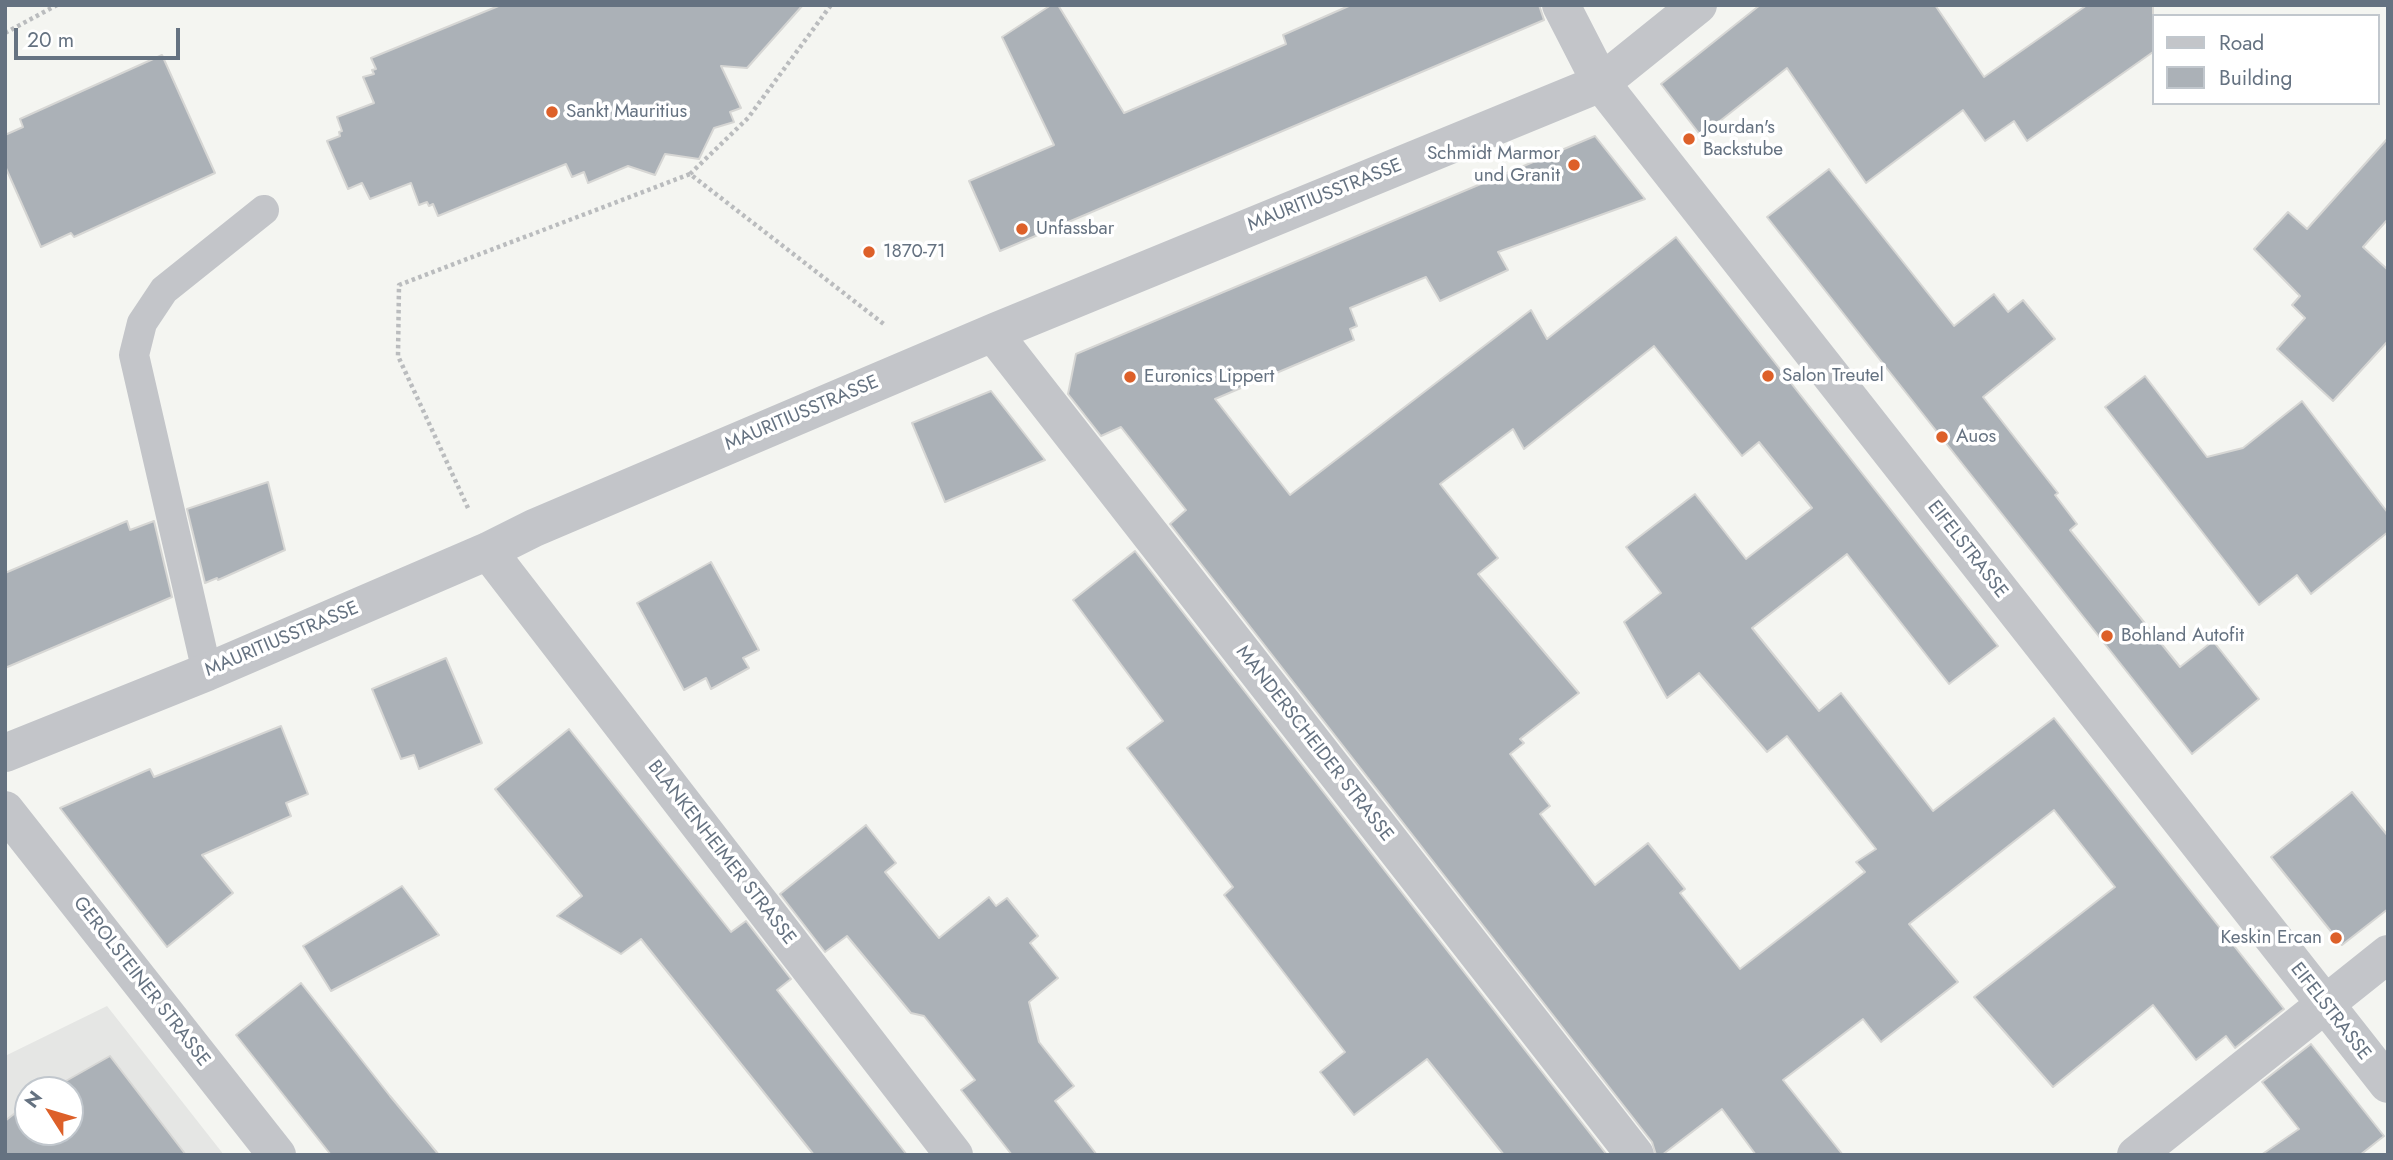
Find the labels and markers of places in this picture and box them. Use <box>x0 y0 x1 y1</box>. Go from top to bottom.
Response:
place label: Sankt Mauritius <box>566 101 687 123</box>
marker: Sankt Mauritius <box>544 104 560 120</box>
place label: Jourdan's Backstube <box>1703 117 1783 161</box>
marker: Jourdan's Backstube <box>1681 131 1697 147</box>
place label: Schmidt Marmor und Granit <box>1427 143 1560 187</box>
marker: Schmidt Marmor und Granit <box>1566 157 1582 173</box>
place label: Unfassbar <box>1036 218 1114 240</box>
marker: Unfassbar <box>1014 221 1030 237</box>
place label: 1870-71 <box>883 241 946 263</box>
marker: 1870-71 <box>861 244 877 260</box>
place label: Salon Treutel <box>1782 365 1884 387</box>
place label: Euronics Lippert <box>1144 366 1274 388</box>
marker: Salon Treutel <box>1760 368 1776 384</box>
marker: Euronics Lippert <box>1122 369 1138 385</box>
place label: Auos <box>1956 426 1996 448</box>
marker: Auos <box>1934 429 1950 445</box>
place label: Bohland Autofit <box>2121 625 2244 647</box>
marker: Bohland Autofit <box>2099 628 2115 644</box>
place label: Keskin Ercan <box>2221 927 2322 949</box>
marker: Keskin Ercan <box>2328 930 2344 946</box>

